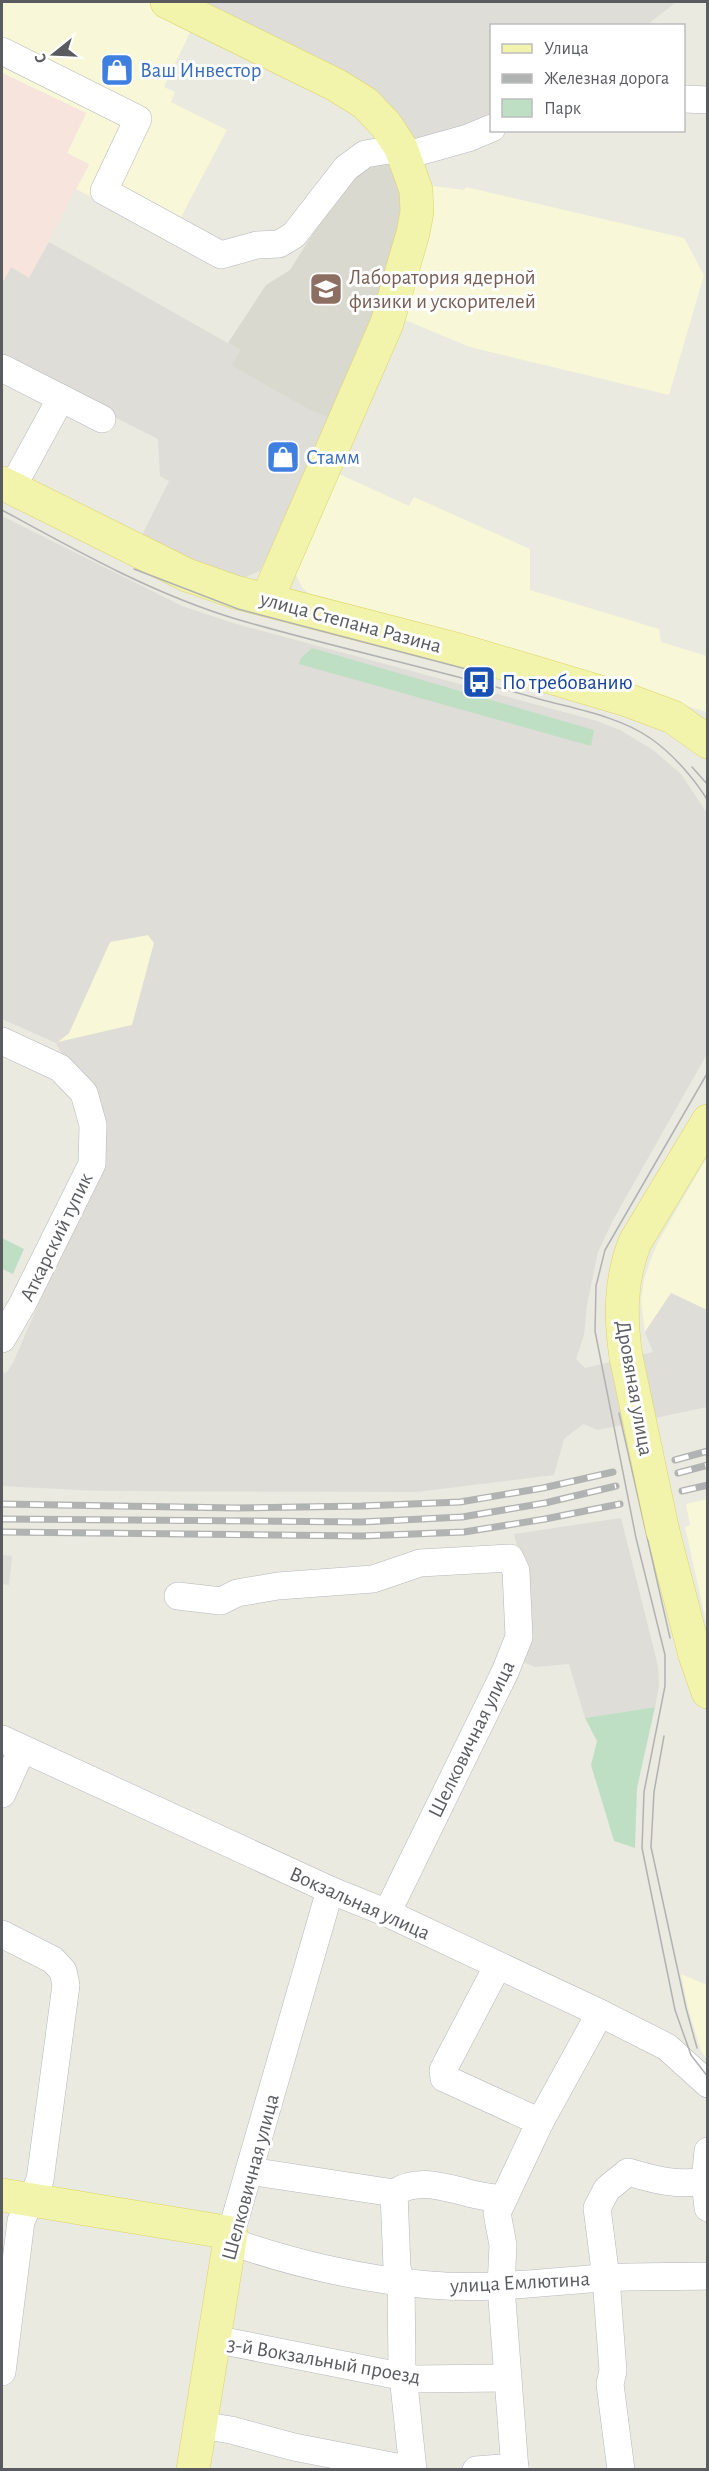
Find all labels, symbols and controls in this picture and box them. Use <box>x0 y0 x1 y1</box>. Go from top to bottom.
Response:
north arrow <box>24 24 84 84</box>
legend <box>490 24 685 132</box>
text: Улица <box>544 40 589 58</box>
text: С <box>32 52 50 65</box>
shop icon: Ваш Инвестор <box>99 52 135 88</box>
place label: Ваш Инвестор <box>140 60 261 81</box>
text: Железная дорога <box>544 70 669 88</box>
text: Парк <box>544 100 582 118</box>
place label: Лаборатория ядерной физики и ускорителей <box>349 267 536 312</box>
school or university icon: Лаборатория ядерной физики и ускорителей <box>308 271 344 307</box>
shop icon: Стамм <box>265 439 301 475</box>
place label: Стамм <box>306 447 360 468</box>
street label: улица Степана Разина <box>257 588 444 657</box>
bus stop icon: По требованию <box>461 664 497 700</box>
place label: По требованию <box>502 672 633 693</box>
street label: Аткарский тупик <box>16 1169 97 1305</box>
street label: Дровяная улица <box>612 1319 657 1458</box>
street label: Шелковичная улица <box>424 1657 519 1821</box>
street label: Вокзальная улица <box>286 1863 434 1944</box>
street label: Шелковичная улица <box>218 2091 283 2263</box>
street label: улица Емлютина <box>449 2268 591 2297</box>
street label: 3-й Вокзальный проезд <box>226 2333 422 2388</box>

